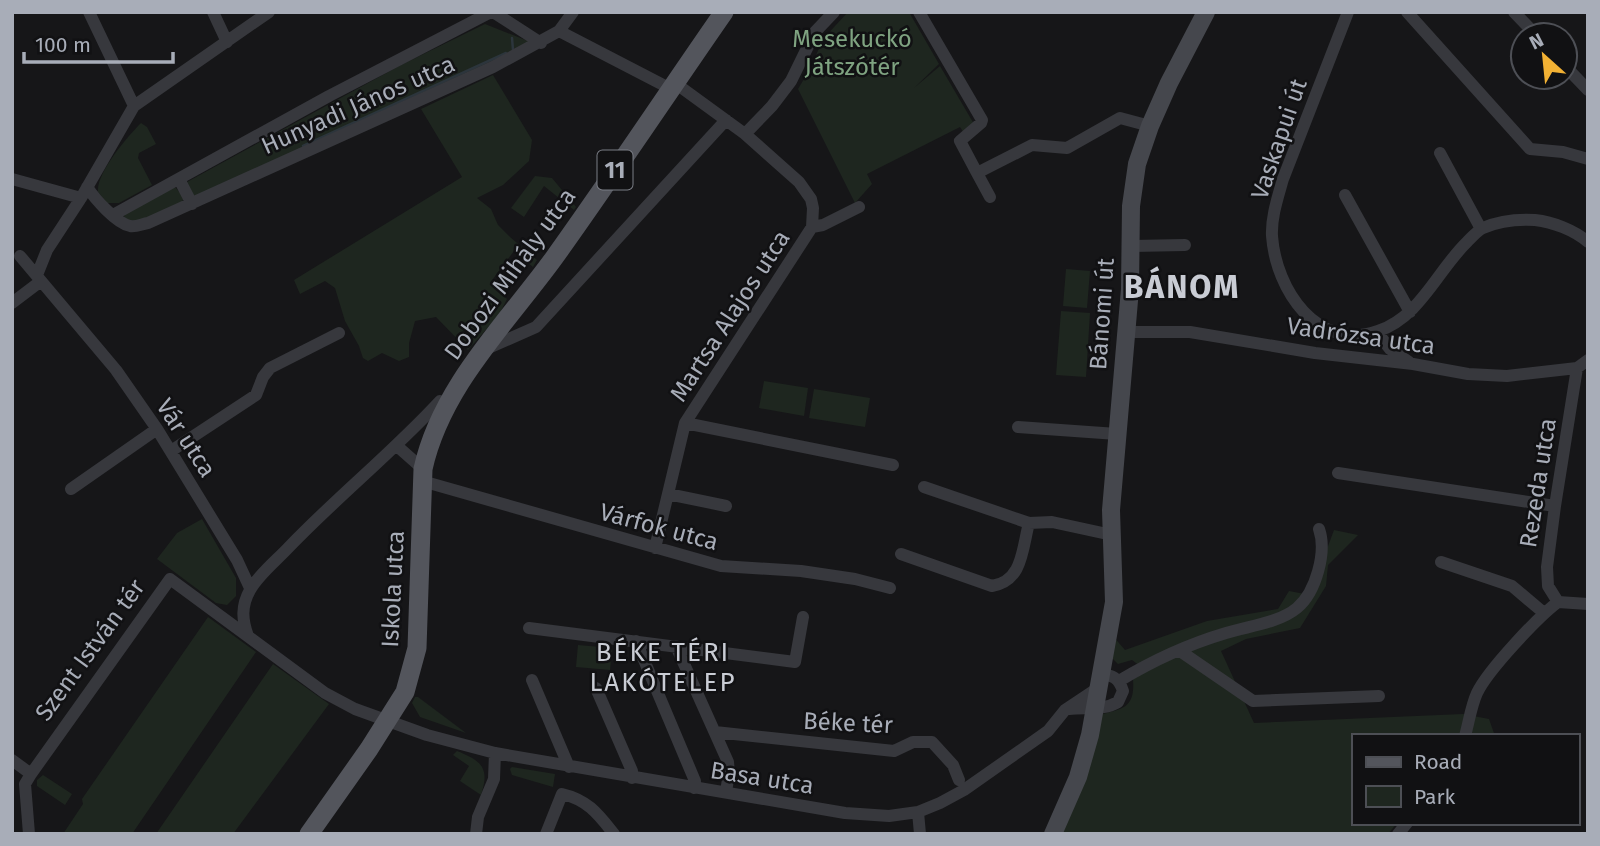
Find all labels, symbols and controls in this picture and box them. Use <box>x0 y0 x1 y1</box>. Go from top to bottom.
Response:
scale bar <box>24 21 173 65</box>
north arrow <box>1509 21 1579 91</box>
park label: Mesekuckó Játszótér <box>792 25 912 81</box>
text: N <box>1526 28 1547 54</box>
text: 100 m <box>35 32 91 58</box>
street label: Hunyadi János utca <box>257 50 459 160</box>
street label: Vaskapui út <box>1245 75 1313 203</box>
road number: 11 <box>598 150 632 190</box>
street label: Dobozi Mihály utca <box>438 183 582 365</box>
street label: Martsa Alajos utca <box>664 225 796 407</box>
street label: Bánomi út <box>1084 257 1120 371</box>
district label: BÁNOM <box>1124 266 1240 306</box>
street label: Vadrózsa utca <box>1285 312 1437 360</box>
street label: Vár utca <box>150 394 222 482</box>
street label: Rezeda utca <box>1514 416 1562 550</box>
street label: Várfok utca <box>597 498 721 556</box>
street label: Iskola utca <box>376 530 410 648</box>
street label: Szent István tér <box>29 573 151 726</box>
district label: BÉKE TÉRI LAKÓTELEP <box>589 637 737 698</box>
street label: Béke tér <box>802 707 894 739</box>
legend <box>1352 734 1579 825</box>
text: Road <box>1414 749 1462 775</box>
street label: Basa utca <box>708 756 816 800</box>
text: Park <box>1414 784 1456 810</box>

